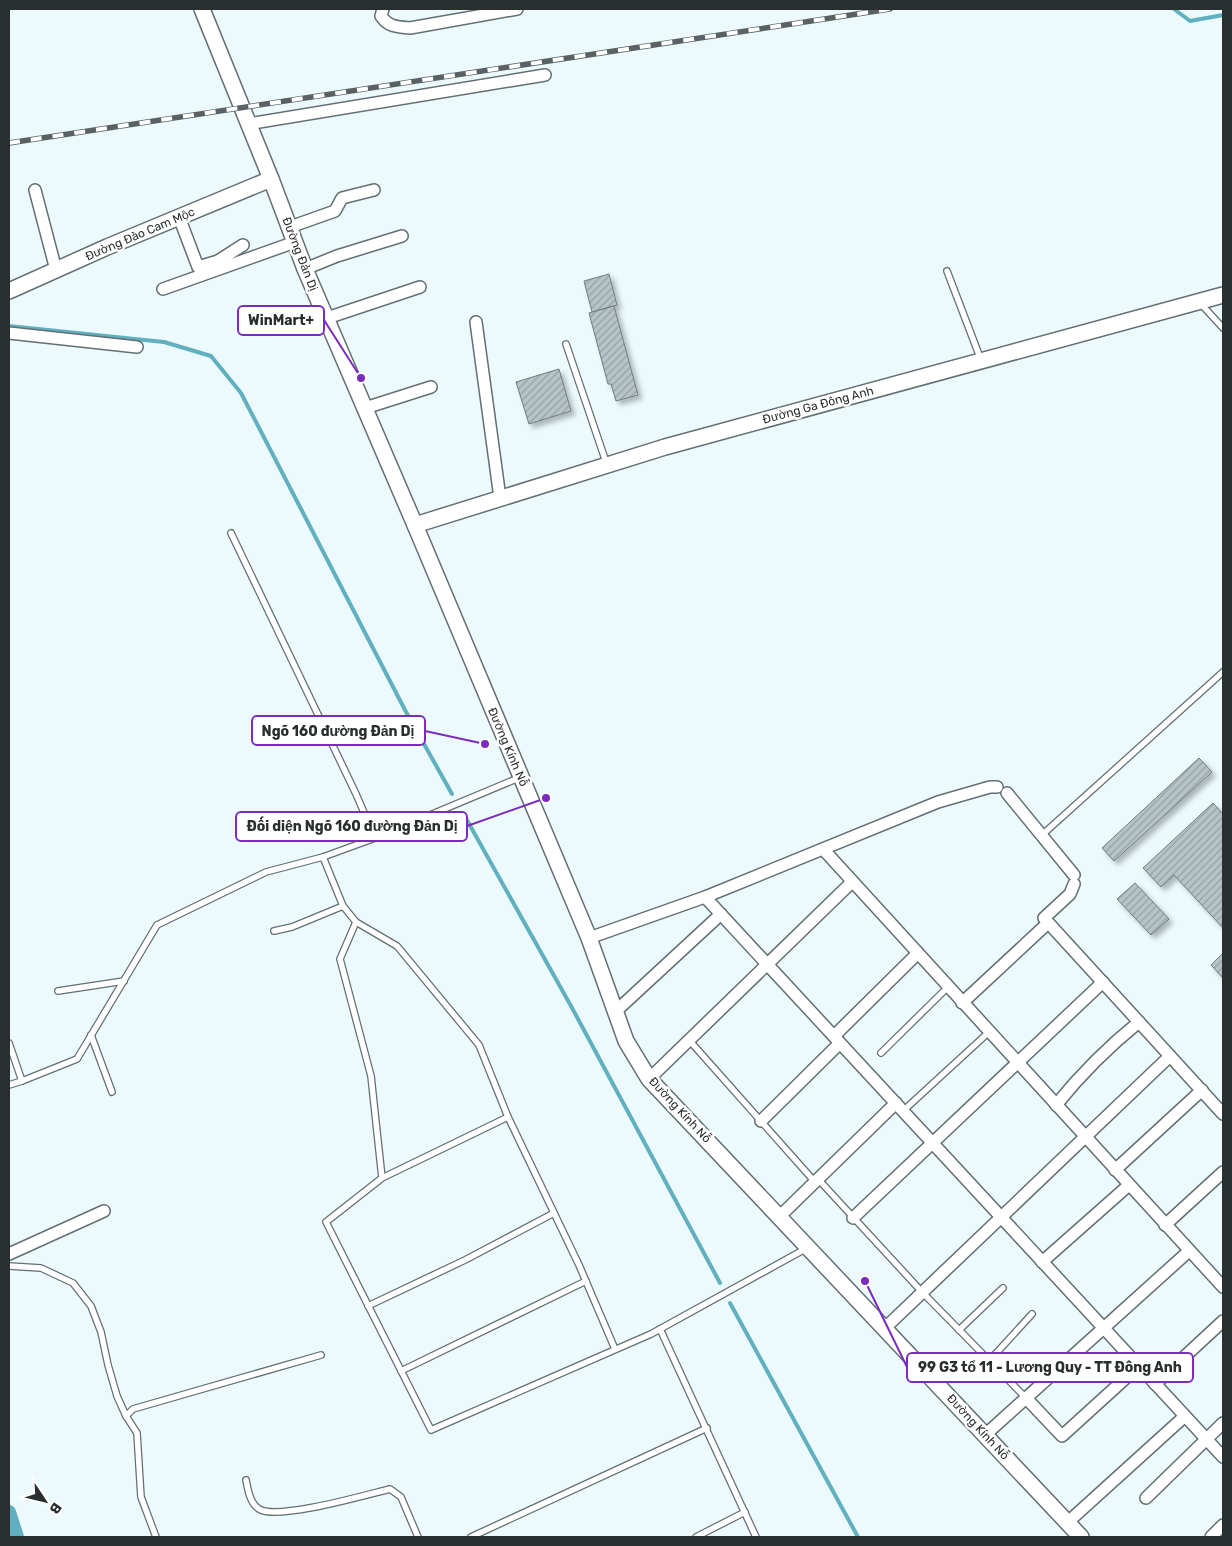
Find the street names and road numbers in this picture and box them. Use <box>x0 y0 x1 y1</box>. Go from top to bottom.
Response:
street label: Đường Đào Cam Mộc <box>83 204 197 263</box>
street label: Đường Đản Dị <box>280 215 320 293</box>
street label: Đường Ga Đông Anh <box>761 383 875 427</box>
street label: Đường Kính Nỗ <box>485 705 531 789</box>
street label: Đường Kính Nỗ <box>646 1074 714 1146</box>
street label: Đường Kính Nỗ <box>944 1391 1012 1463</box>

